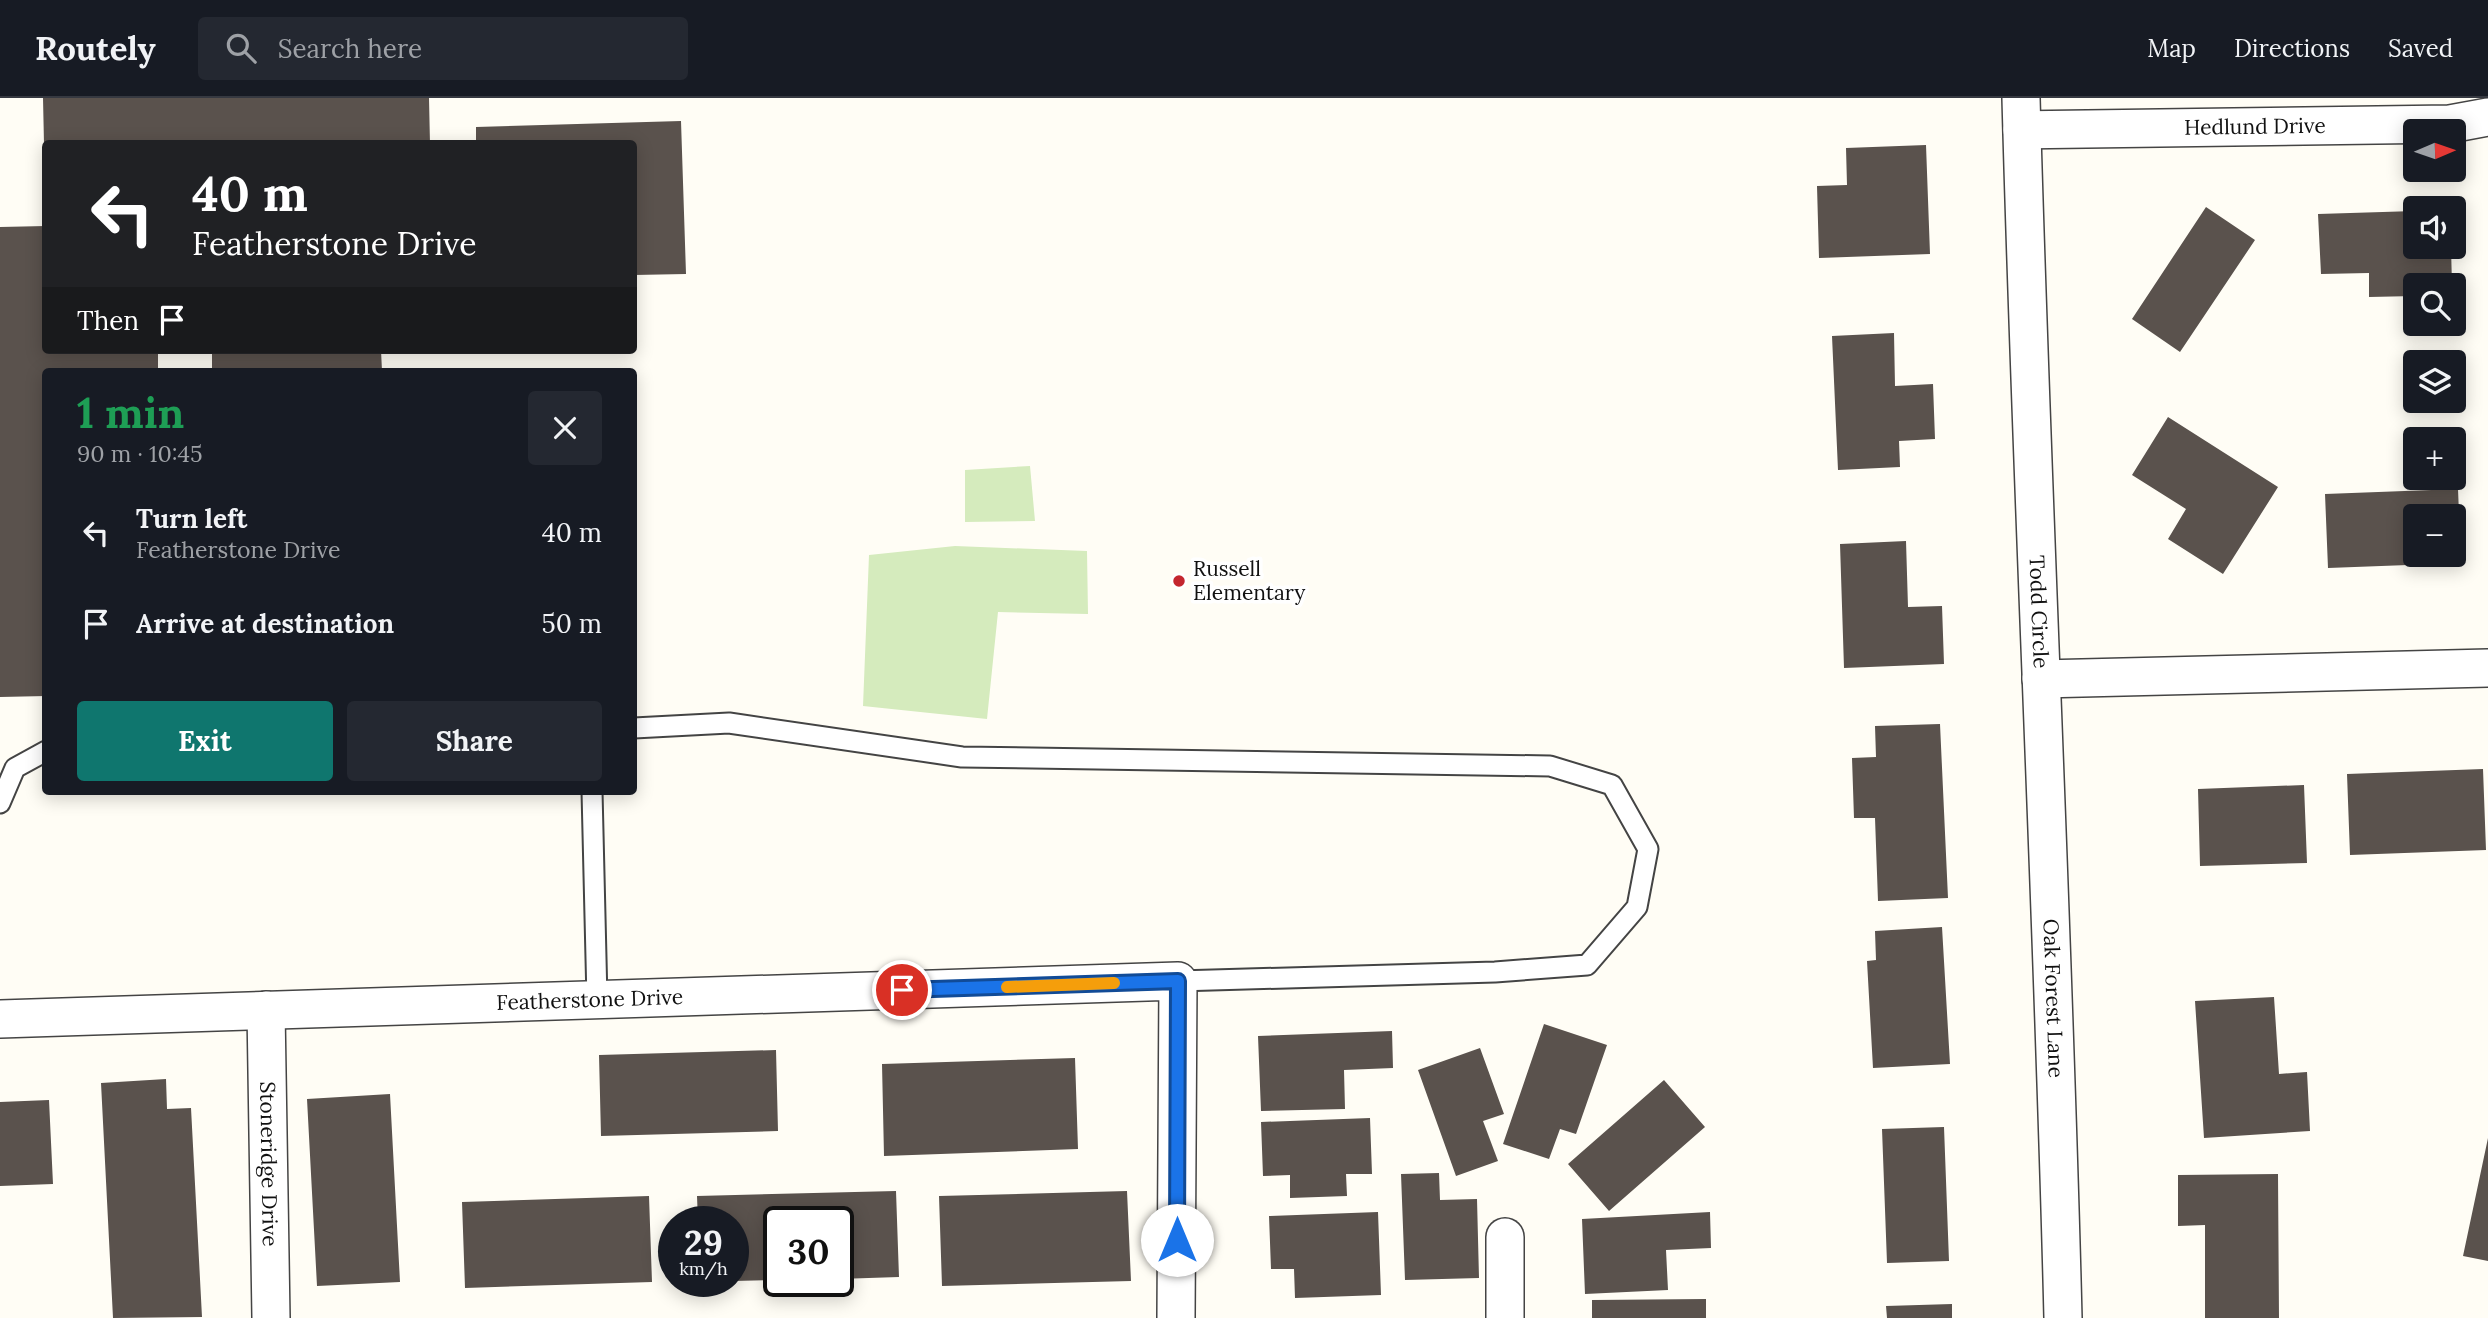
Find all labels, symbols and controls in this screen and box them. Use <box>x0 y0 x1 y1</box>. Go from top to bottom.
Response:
search box <box>198 17 688 80</box>
text: Routely <box>35 27 156 69</box>
icon: search <box>222 29 260 67</box>
text: Search here <box>278 32 422 65</box>
text: Map <box>2147 33 2196 64</box>
text: Directions <box>2234 33 2350 64</box>
text: Saved <box>2388 33 2453 64</box>
street label: Hedlund Drive <box>2184 112 2326 141</box>
north arrow <box>2403 119 2466 182</box>
map controls <box>2403 119 2466 567</box>
text: 40 m <box>192 162 308 224</box>
icon: left <box>77 168 168 259</box>
button: sound <box>2403 196 2466 259</box>
text: Featherstone Drive <box>192 223 477 264</box>
button: search <box>2403 273 2466 336</box>
icon: arrive <box>153 301 191 339</box>
text: Then <box>77 304 139 337</box>
button: layers <box>2403 350 2466 413</box>
text: 1 min <box>77 386 184 440</box>
button: close <box>528 391 602 465</box>
button: + <box>2403 427 2466 490</box>
text: 90 m · 10:45 <box>77 439 202 468</box>
text: Turn left <box>136 502 247 535</box>
button: − <box>2403 504 2466 567</box>
icon: left <box>77 514 115 552</box>
text: 40 m <box>542 516 602 549</box>
text: Featherstone Drive <box>136 535 341 564</box>
place label: Russell Elementary <box>1193 555 1305 606</box>
street label: Todd Circle <box>2023 555 2055 669</box>
marker: Russell Elementary <box>1171 573 1187 589</box>
icon: arrive <box>77 605 115 643</box>
text: Arrive at destination <box>136 607 394 640</box>
text: 50 m <box>542 607 602 640</box>
button: Exit <box>77 701 333 781</box>
button: Share <box>347 701 602 781</box>
street label: Oak Forest Lane <box>2037 918 2070 1078</box>
pin <box>872 960 932 1020</box>
icon: arrive <box>883 971 921 1009</box>
street label: Featherstone Drive <box>496 983 683 1016</box>
street label: Stoneridge Drive <box>254 1081 284 1247</box>
position arrow <box>1140 1203 1214 1277</box>
speed limit sign: 30 <box>763 1206 854 1297</box>
text: 29 <box>684 1220 723 1265</box>
text: km/h <box>679 1257 728 1280</box>

